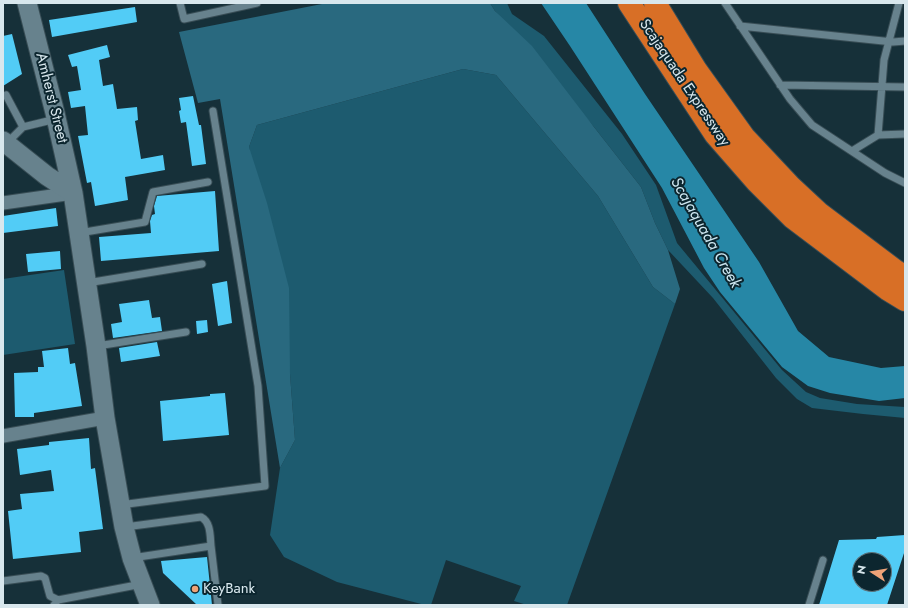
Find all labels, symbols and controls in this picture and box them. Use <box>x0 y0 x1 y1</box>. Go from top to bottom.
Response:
street label: Scajaquada Expressway <box>635 16 733 150</box>
street label: Amherst Street <box>31 51 71 145</box>
water label: Scajaquada Creek <box>666 174 744 292</box>
north arrow <box>852 552 892 592</box>
text: N <box>853 564 870 576</box>
place label: KeyBank <box>203 580 255 598</box>
marker: KeyBank <box>190 584 200 594</box>

